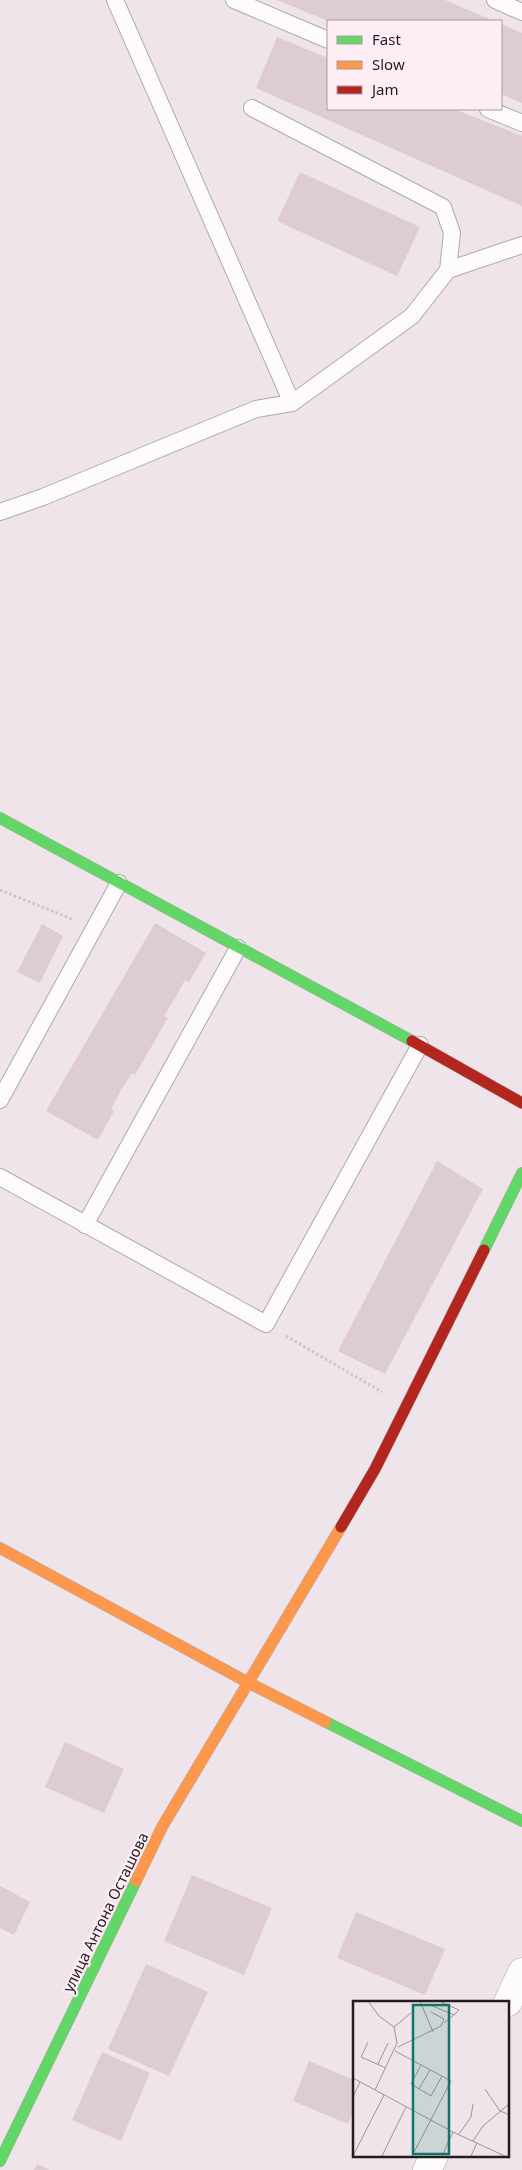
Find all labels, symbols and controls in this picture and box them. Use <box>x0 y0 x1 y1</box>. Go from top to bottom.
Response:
legend <box>327 20 502 110</box>
text: Fast <box>372 29 401 49</box>
text: Slow <box>372 54 405 74</box>
text: Jam <box>370 79 399 99</box>
street label: улица Антона Осташова <box>58 1829 152 1995</box>
inset map <box>353 2001 510 2158</box>

